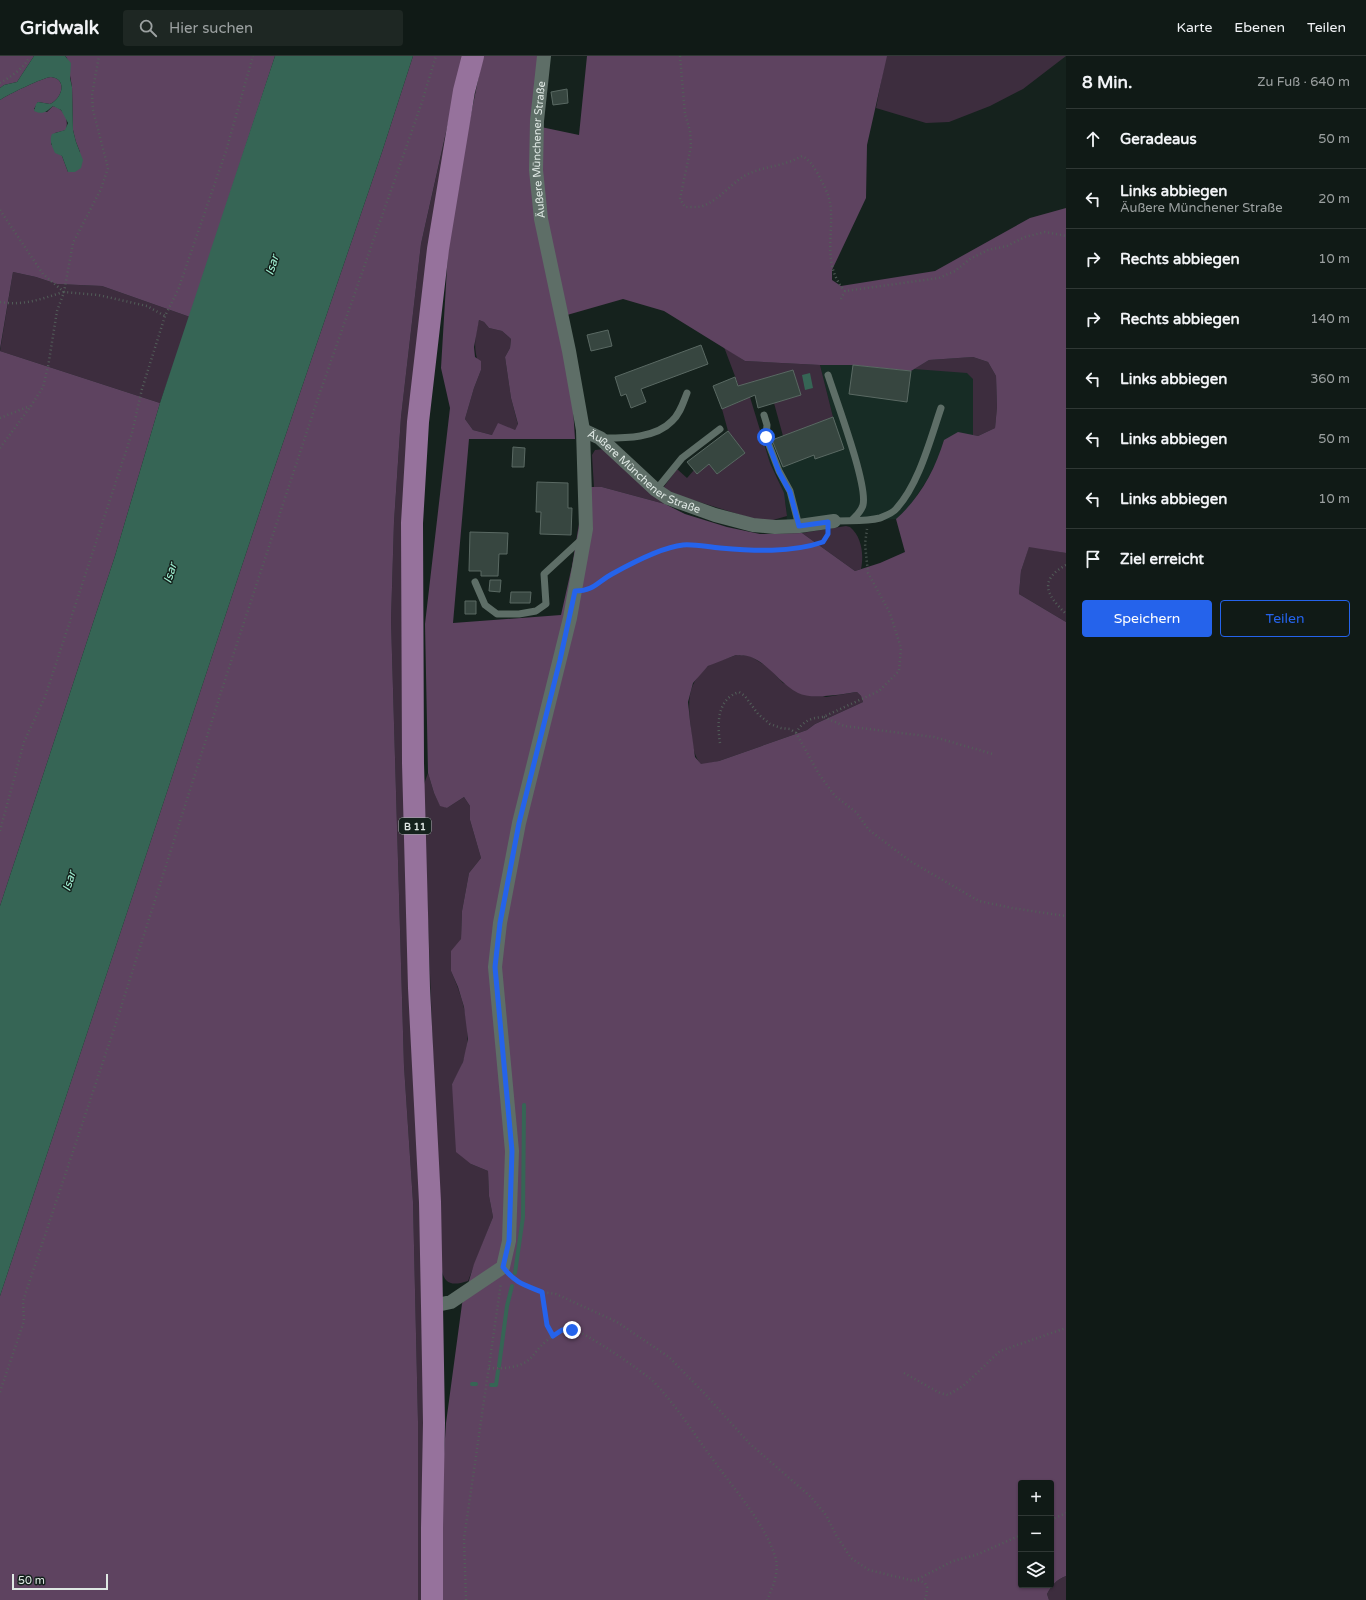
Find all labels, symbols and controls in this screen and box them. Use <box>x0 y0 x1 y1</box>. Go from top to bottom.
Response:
search box <box>123 10 403 46</box>
text: Gridwalk <box>20 17 99 39</box>
icon: search <box>137 17 159 39</box>
text: Hier suchen <box>169 19 253 37</box>
text: Karte <box>1177 19 1212 36</box>
text: Ebenen <box>1234 19 1285 36</box>
text: Teilen <box>1307 19 1346 36</box>
text: 8 Min. <box>1082 72 1132 93</box>
text: Zu Fuß · 640 m <box>1257 74 1350 90</box>
street label: Äußere Münchener Straße <box>530 81 548 219</box>
icon: ahead <box>1082 128 1104 150</box>
text: Geradeaus <box>1120 130 1197 148</box>
text: 50 m <box>1318 131 1350 147</box>
text: Links abbiegen <box>1120 182 1227 200</box>
icon: left <box>1082 188 1104 210</box>
text: 20 m <box>1318 191 1350 207</box>
text: Äußere Münchener Straße <box>1120 200 1283 216</box>
icon: right <box>1082 248 1104 270</box>
text: Rechts abbiegen <box>1120 250 1240 268</box>
text: 10 m <box>1318 251 1350 267</box>
water label: Isar <box>262 252 282 277</box>
icon: right <box>1082 308 1104 330</box>
text: Rechts abbiegen <box>1120 310 1240 328</box>
text: 140 m <box>1310 311 1350 327</box>
icon: left <box>1082 368 1104 390</box>
text: Links abbiegen <box>1120 370 1227 388</box>
text: 360 m <box>1310 371 1350 387</box>
street label: Äußere Münchener Straße <box>586 427 702 516</box>
route start <box>757 428 775 446</box>
icon: left <box>1082 428 1104 450</box>
text: Links abbiegen <box>1120 430 1227 448</box>
text: 50 m <box>1318 431 1350 447</box>
icon: left <box>1082 488 1104 510</box>
text: Links abbiegen <box>1120 490 1227 508</box>
text: 10 m <box>1318 491 1350 507</box>
icon: arrive <box>1082 548 1104 570</box>
text: Ziel erreicht <box>1120 550 1204 568</box>
water label: Isar <box>160 560 180 585</box>
button: Speichern <box>1082 600 1212 637</box>
button: Teilen <box>1220 600 1350 637</box>
road number: B 11 <box>399 818 431 834</box>
water label: Isar <box>59 868 79 893</box>
route end <box>563 1321 581 1339</box>
map controls <box>1018 1480 1054 1588</box>
button: + <box>1018 1480 1054 1516</box>
button: − <box>1018 1516 1054 1552</box>
button: layers <box>1018 1552 1054 1588</box>
scale bar <box>12 1572 108 1591</box>
text: 50 m <box>18 1574 45 1587</box>

